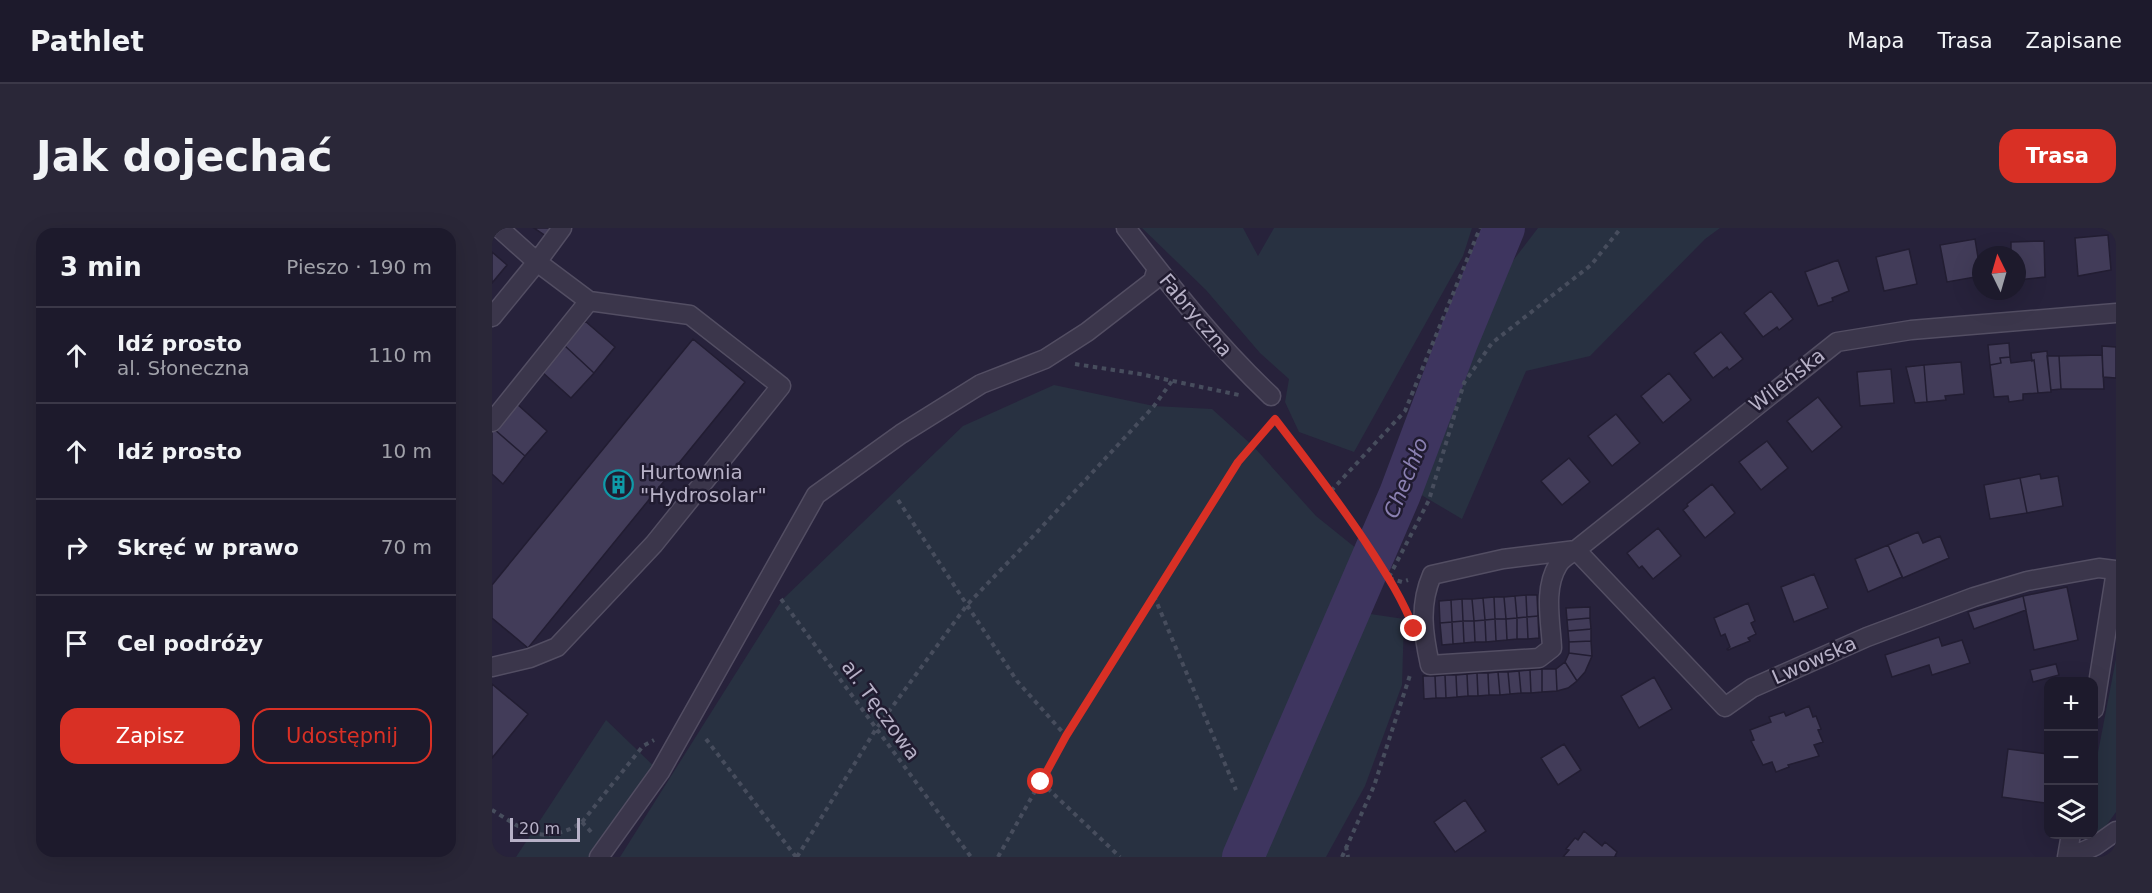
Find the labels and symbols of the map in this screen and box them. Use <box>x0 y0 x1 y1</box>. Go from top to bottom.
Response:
north arrow <box>1972 246 2026 300</box>
street label: Fabryczna <box>1154 269 1238 361</box>
street label: Wileńska <box>1744 343 1830 417</box>
water label: Chechło <box>1379 434 1433 522</box>
place label: Hurtownia "Hydrosolar" <box>640 460 767 507</box>
building icon: Hurtownia "Hydrosolar" <box>603 468 635 500</box>
route end <box>1400 615 1426 641</box>
street label: Lwowska <box>1768 631 1860 689</box>
street label: al. Tęczowa <box>837 655 925 765</box>
route start <box>1027 768 1053 794</box>
scale bar <box>510 815 580 842</box>

